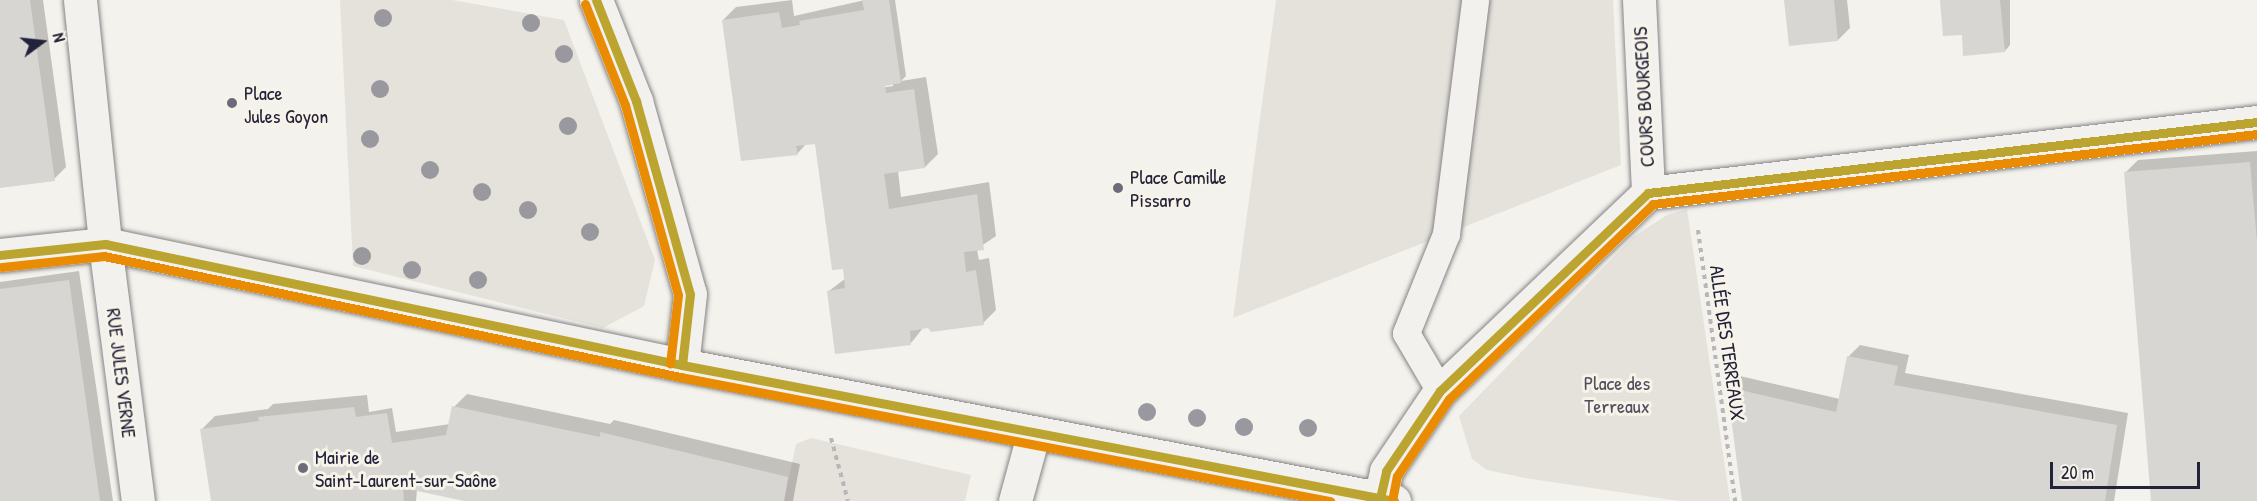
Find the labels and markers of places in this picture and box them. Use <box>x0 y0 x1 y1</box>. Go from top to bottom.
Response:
place label: Place Jules Goyon <box>244 80 328 127</box>
marker: Place Jules Goyon <box>225 96 239 110</box>
place label: Place Camille Pissarro <box>1130 164 1227 211</box>
marker: Place Camille Pissarro <box>1111 181 1125 195</box>
place label: Mairie de Saint-Laurent-sur-Saône <box>315 444 497 491</box>
marker: Mairie de Saint-Laurent-sur-Saône <box>296 461 310 475</box>

